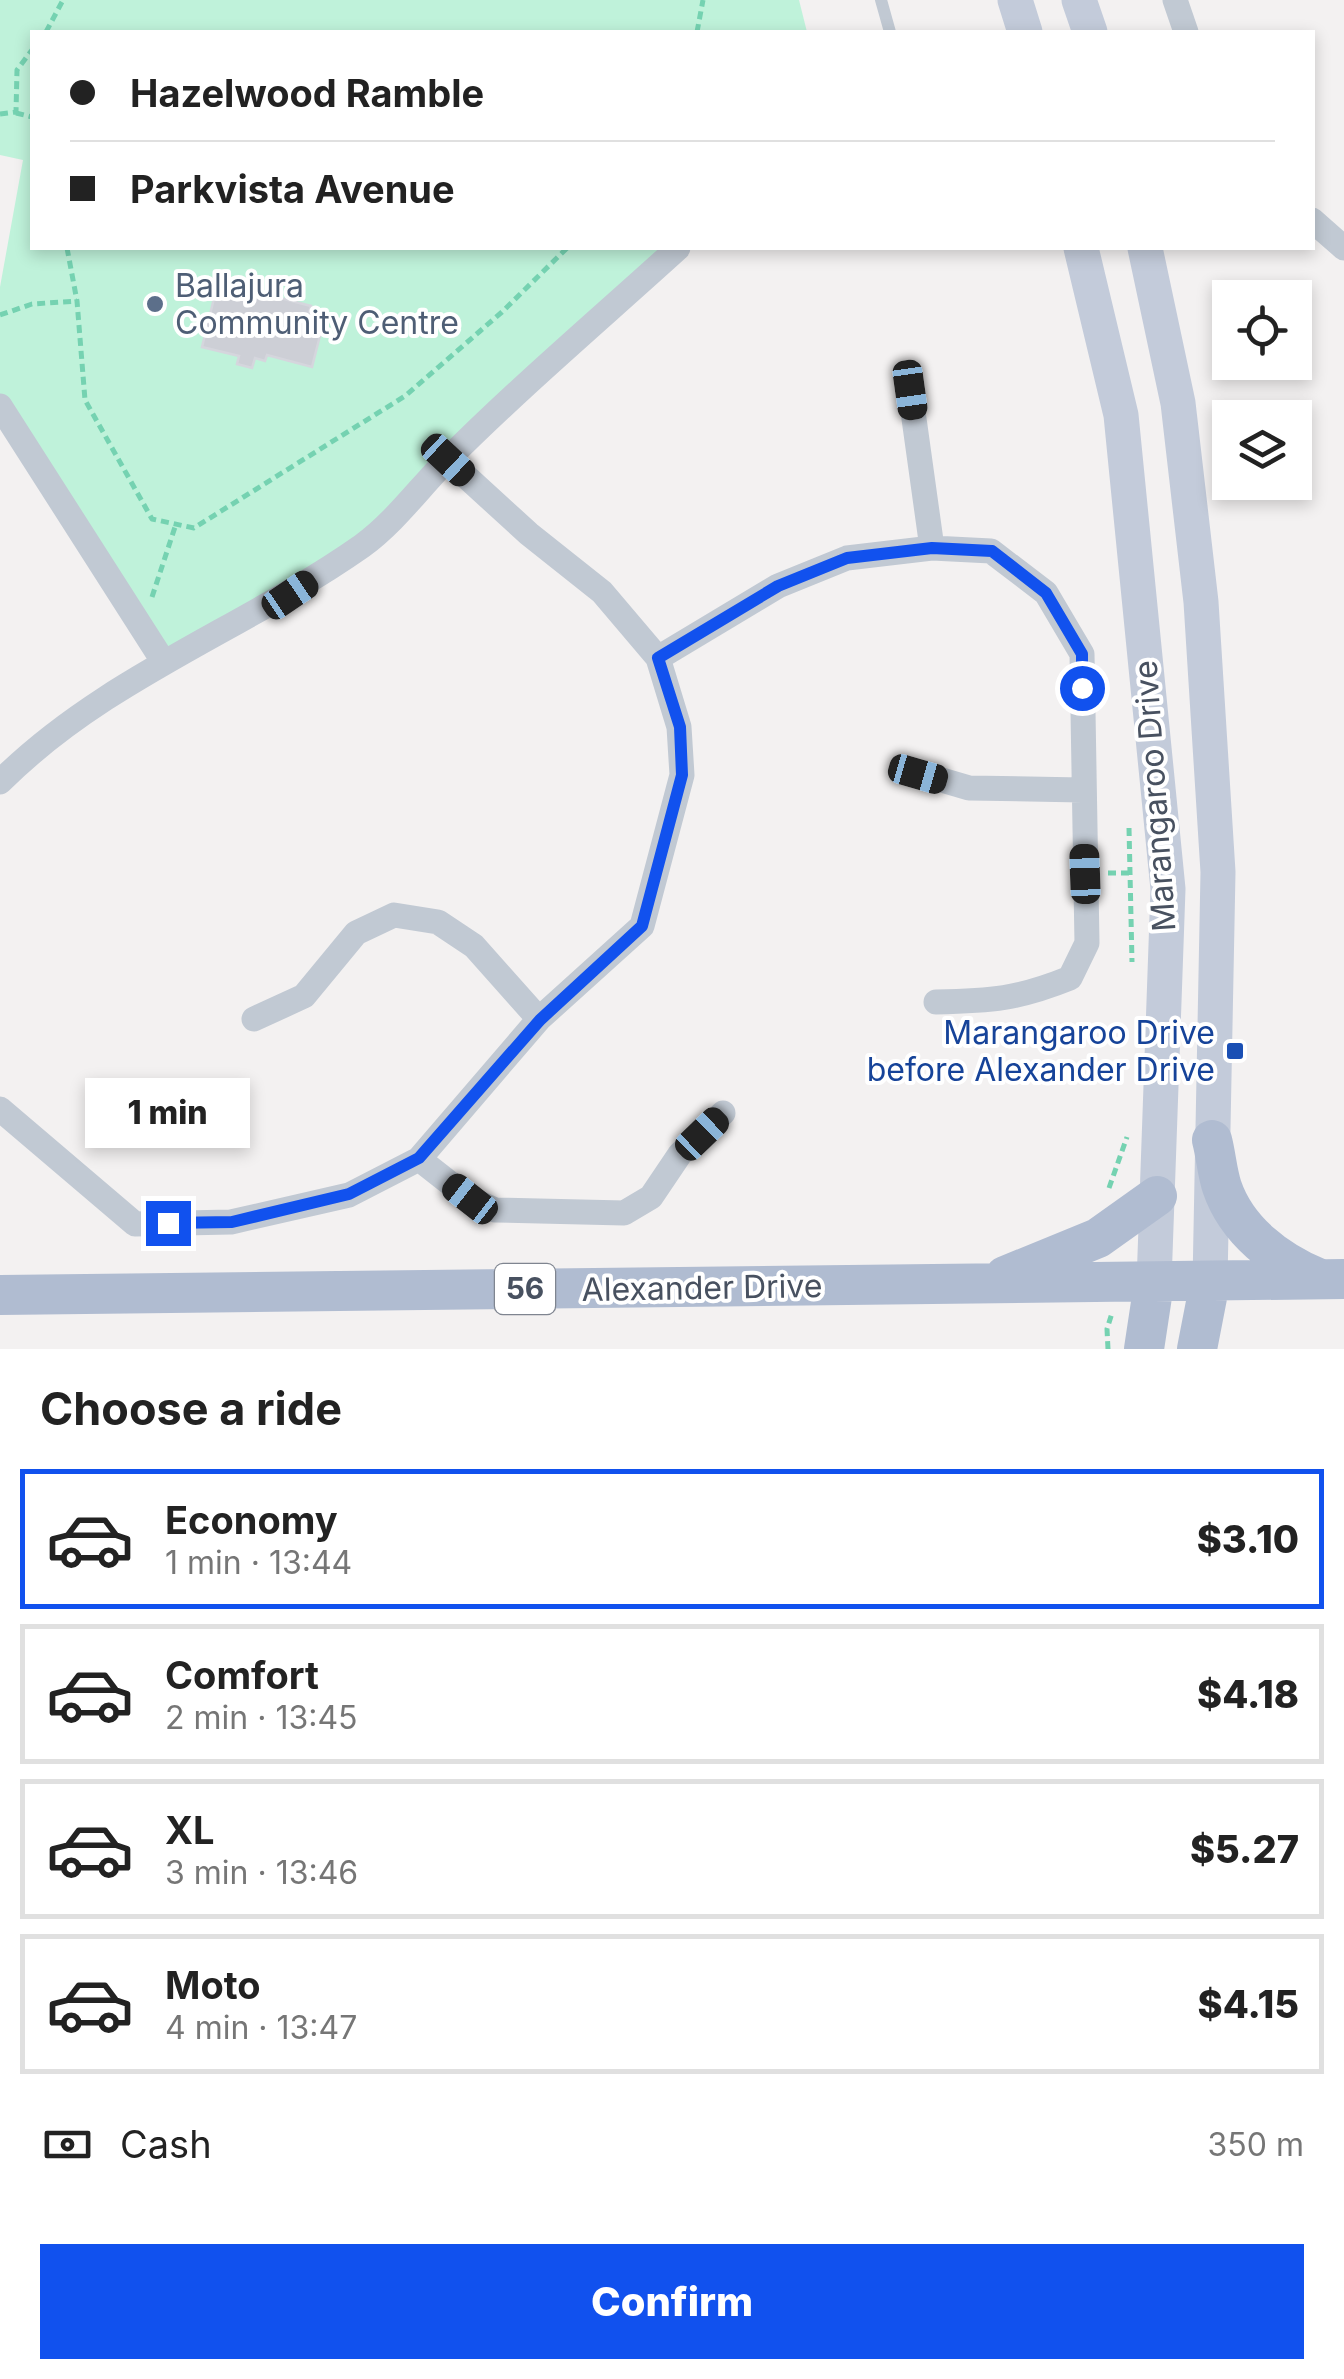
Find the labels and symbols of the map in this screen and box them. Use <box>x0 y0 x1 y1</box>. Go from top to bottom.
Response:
place label: Ballajura Community Centre <box>175 266 459 342</box>
marker: Ballajura Community Centre <box>144 293 166 315</box>
car <box>891 358 929 422</box>
car <box>416 429 480 491</box>
car <box>257 566 323 624</box>
street label: Marangaroo Drive <box>1126 659 1183 933</box>
route start <box>1060 666 1105 711</box>
car <box>885 751 951 797</box>
car <box>1069 843 1101 905</box>
place label: Marangaroo Drive before Alexander Drive <box>867 1013 1215 1089</box>
marker: Marangaroo Drive before Alexander Drive <box>1224 1040 1246 1062</box>
callout: 1 min <box>86 1078 250 1148</box>
car <box>670 1102 734 1166</box>
car <box>437 1169 503 1229</box>
route end <box>146 1201 191 1246</box>
road number: 56 <box>495 1264 555 1314</box>
street label: Alexander Drive <box>581 1266 823 1309</box>

